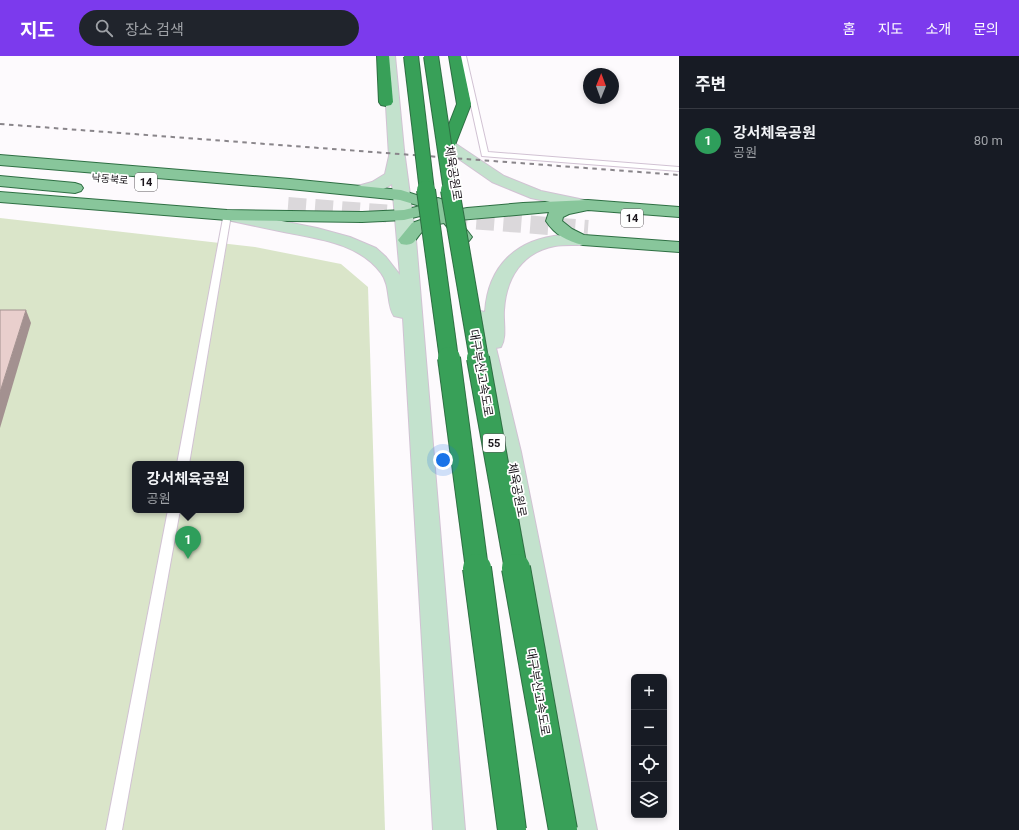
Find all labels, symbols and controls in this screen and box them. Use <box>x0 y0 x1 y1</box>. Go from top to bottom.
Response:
search box <box>79 10 359 46</box>
icon: search <box>93 17 115 39</box>
text: 지도 <box>20 19 55 42</box>
text: 장소 검색 <box>125 21 184 39</box>
text: 홈 <box>843 21 856 37</box>
text: 지도 <box>878 21 903 37</box>
text: 소개 <box>925 21 951 37</box>
text: 문의 <box>973 21 999 37</box>
north arrow <box>583 68 619 104</box>
text: 주변 <box>695 74 726 94</box>
text: 강서체육공원 <box>733 124 816 142</box>
text: 1 <box>704 133 712 148</box>
text: 80 m <box>974 133 1003 148</box>
street label: 체육공원로 <box>442 145 464 201</box>
text: 공원 <box>733 145 757 160</box>
street label: 낙동북로 <box>91 172 129 186</box>
road number: 14 <box>135 173 157 191</box>
road number: 14 <box>621 209 643 227</box>
street label: 대구부산고속도로 <box>466 328 496 418</box>
road number: 55 <box>483 434 505 452</box>
your location <box>433 450 453 470</box>
popup <box>132 461 244 513</box>
street label: 체육공원로 <box>505 462 529 518</box>
text: 강서체육공원 <box>147 470 229 488</box>
text: 공원 <box>147 491 171 506</box>
pin: 1 <box>175 526 201 559</box>
street label: 대구부산고속도로 <box>523 647 553 737</box>
map controls <box>631 674 667 818</box>
button: + <box>631 674 667 710</box>
button: − <box>631 710 667 746</box>
button: locate <box>631 746 667 782</box>
button: layers <box>631 782 667 818</box>

